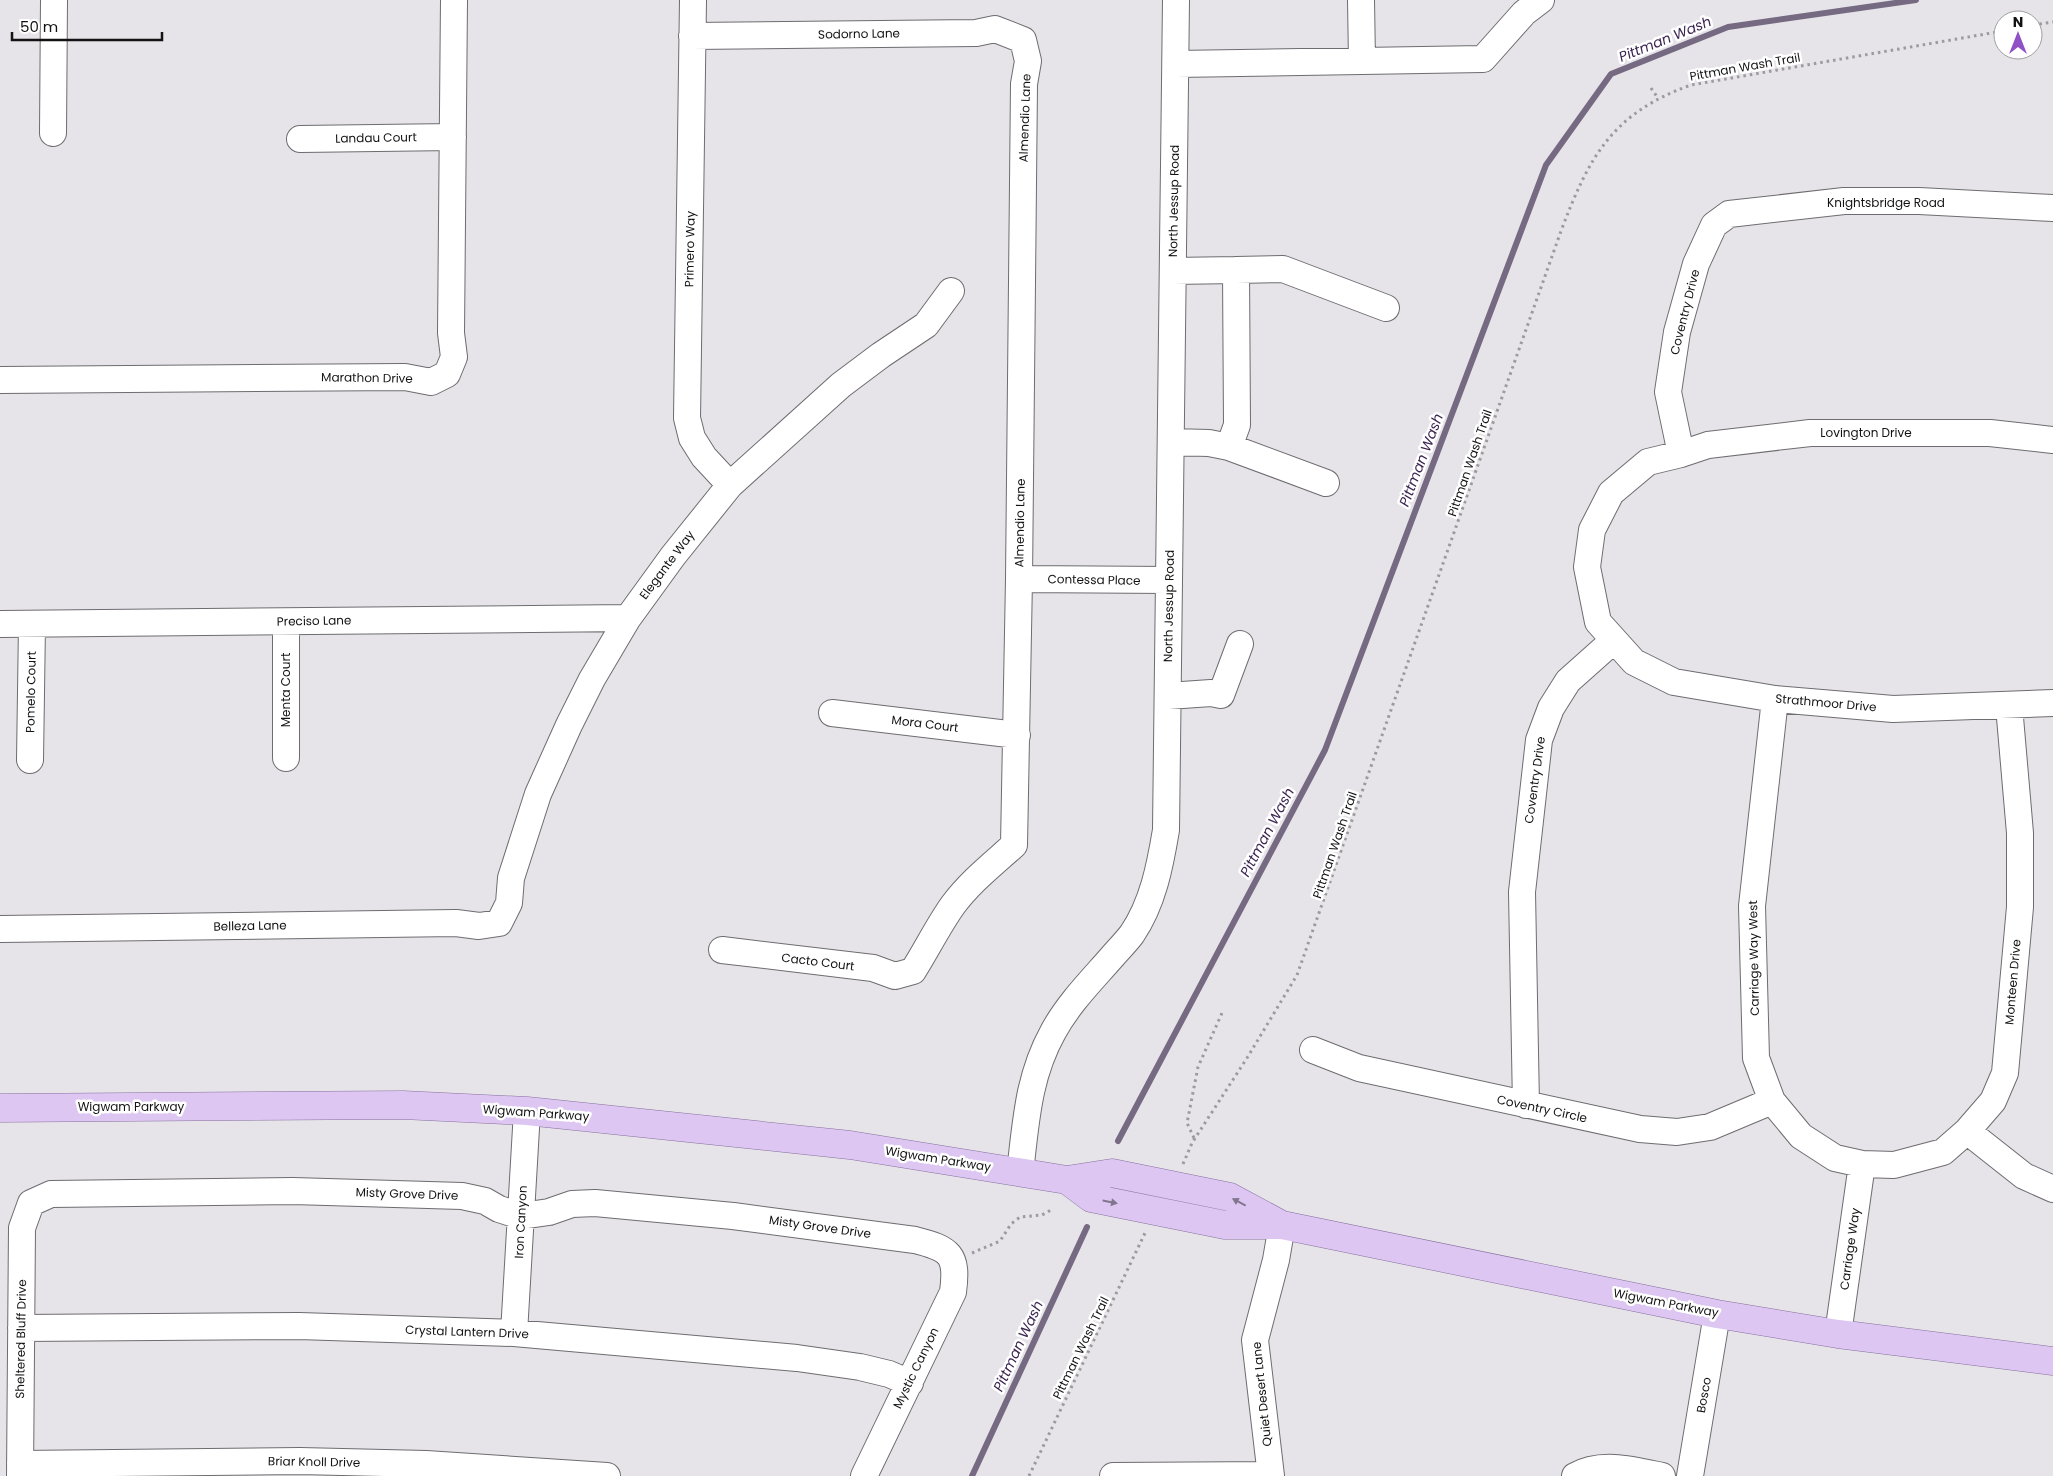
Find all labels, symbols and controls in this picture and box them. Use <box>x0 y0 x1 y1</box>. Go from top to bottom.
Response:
scale bar <box>12 10 162 42</box>
north arrow <box>1993 10 2043 60</box>
water label: Pittman Wash <box>1616 11 1714 67</box>
text: N <box>2013 12 2023 32</box>
text: 50 m <box>20 16 58 37</box>
street label: Sodorno Lane <box>818 24 900 43</box>
street label: Pittman Wash Trail <box>1688 48 1802 85</box>
street label: Almendio Lane <box>1014 73 1035 163</box>
street label: Landau Court <box>335 128 417 147</box>
street label: North Jessup Road <box>1164 145 1183 257</box>
street label: Knightsbridge Road <box>1827 194 1945 211</box>
street label: Primero Way <box>680 211 699 287</box>
street label: Coventry Drive <box>1666 267 1703 356</box>
street label: Marathon Drive <box>321 368 413 387</box>
street label: Pittman Wash Trail <box>1443 407 1496 519</box>
water label: Pittman Wash <box>1394 411 1448 509</box>
street label: Lovington Drive <box>1820 424 1912 441</box>
street label: Almendio Lane <box>1010 478 1029 568</box>
street label: Elegante Way <box>635 527 698 603</box>
street label: North Jessup Road <box>1159 550 1178 662</box>
street label: Contessa Place <box>1047 570 1141 589</box>
street label: Preciso Lane <box>277 611 351 630</box>
street label: Pomelo Court <box>21 651 40 733</box>
street label: Menta Court <box>277 653 294 727</box>
street label: Strathmoor Drive <box>1775 690 1877 715</box>
street label: Mora Court <box>891 711 959 736</box>
street label: Coventry Drive <box>1520 735 1549 825</box>
water label: Pittman Wash <box>1235 784 1299 880</box>
street label: Pittman Wash Trail <box>1308 789 1361 901</box>
street label: Carriage Way West <box>1744 900 1763 1016</box>
street label: Belleza Lane <box>213 916 287 935</box>
street label: Monteen Drive <box>2000 938 2025 1025</box>
street label: Cacto Court <box>781 949 856 974</box>
street label: Coventry Circle <box>1495 1091 1589 1126</box>
street label: Wigwam Parkway <box>78 1098 185 1115</box>
street label: Wigwam Parkway <box>482 1100 590 1125</box>
street label: Wigwam Parkway <box>884 1142 992 1175</box>
street label: Misty Grove Drive <box>355 1183 459 1204</box>
street label: Iron Canyon <box>510 1185 531 1259</box>
one-way arrow <box>1102 1198 1118 1206</box>
one-way arrow <box>1232 1198 1247 1206</box>
street label: Carriage Way <box>1835 1207 1864 1291</box>
street label: Misty Grove Drive <box>768 1211 872 1242</box>
street label: Sheltered Bluff Drive <box>11 1279 30 1399</box>
street label: Wigwam Parkway <box>1612 1284 1720 1321</box>
street label: Pittman Wash Trail <box>1048 1294 1113 1402</box>
water label: Pittman Wash <box>988 1297 1048 1395</box>
street label: Crystal Lantern Drive <box>405 1321 529 1342</box>
street label: Mystic Canyon <box>889 1324 943 1411</box>
street label: Quiet Desert Lane <box>1248 1341 1275 1447</box>
street label: Bosco <box>1692 1375 1715 1414</box>
street label: Briar Knoll Drive <box>268 1452 360 1471</box>

